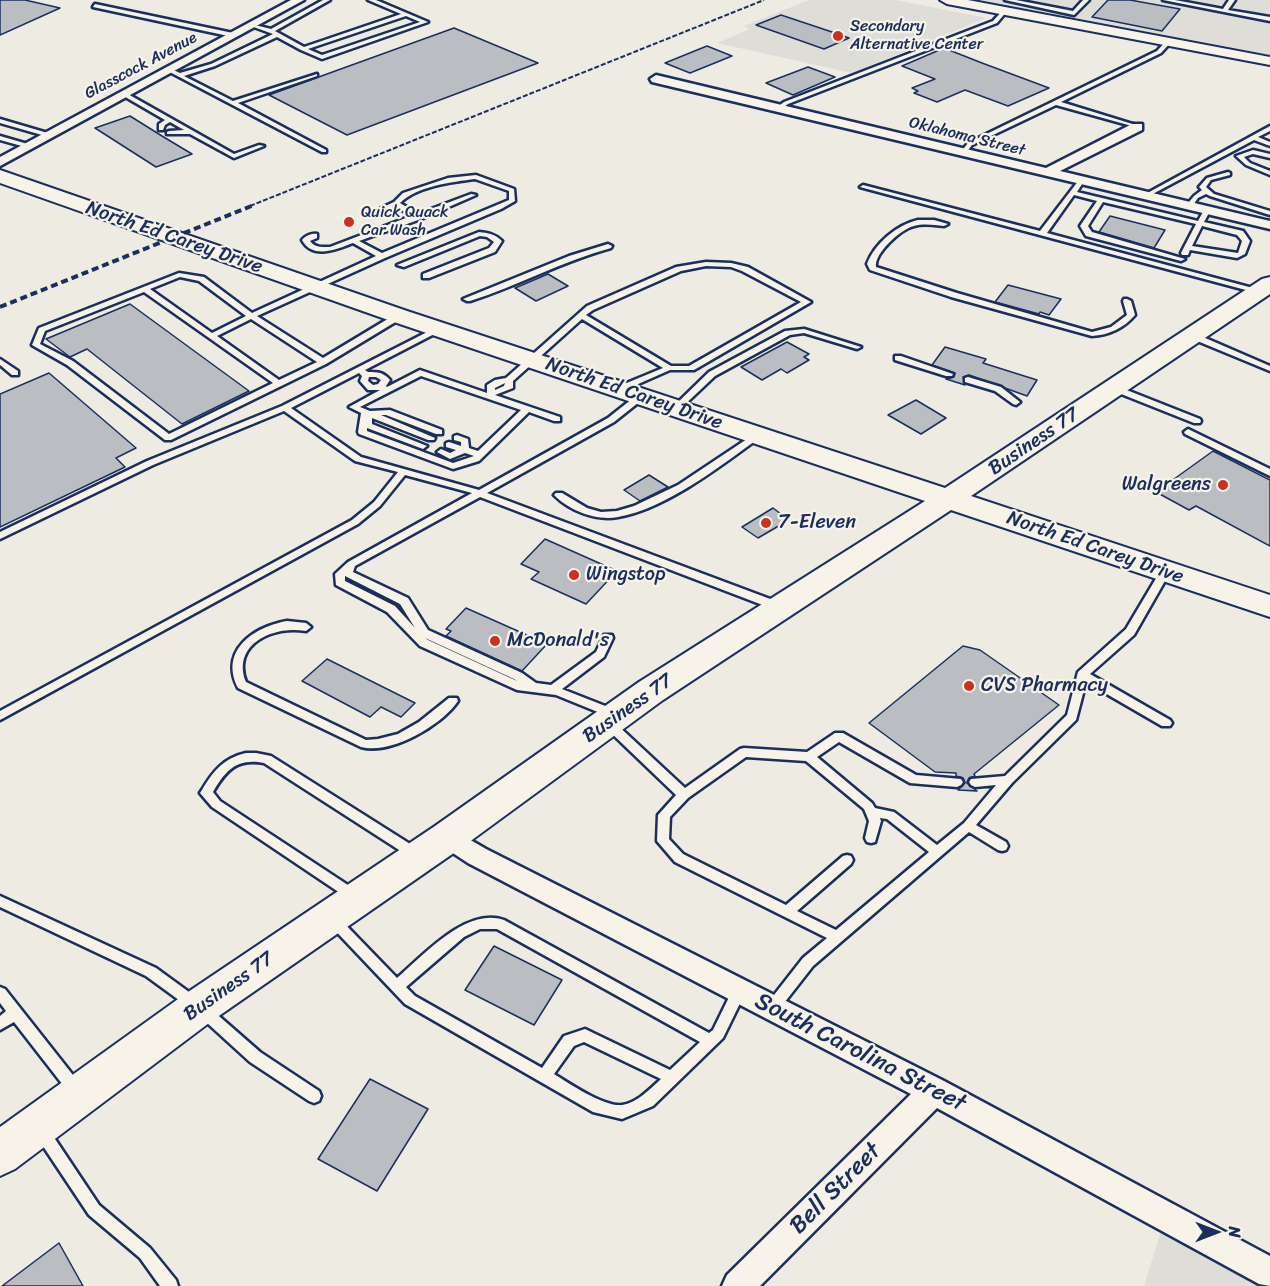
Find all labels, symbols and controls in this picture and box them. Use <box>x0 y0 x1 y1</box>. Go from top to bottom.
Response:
place label: Secondary Alternative Center <box>850 17 983 55</box>
street label: Glasscock Avenue <box>82 28 200 104</box>
marker: Secondary Alternative Center <box>831 29 845 43</box>
street label: Oklahoma Street <box>907 113 1027 161</box>
street label: North Ed Carey Drive <box>82 196 266 280</box>
place label: Quick Quack Car Wash <box>361 203 448 241</box>
marker: Quick Quack Car Wash <box>342 215 356 229</box>
street label: North Ed Carey Drive <box>542 352 726 436</box>
street label: Business 77 <box>984 403 1084 481</box>
place label: Walgreens <box>1122 473 1211 497</box>
marker: Walgreens <box>1216 478 1230 492</box>
street label: North Ed Carey Drive <box>1003 506 1187 590</box>
place label: 7-Eleven <box>778 511 856 535</box>
marker: 7-Eleven <box>759 516 773 530</box>
place label: Wingstop <box>586 563 665 587</box>
marker: Wingstop <box>567 568 581 582</box>
place label: McDonald's <box>507 629 609 653</box>
marker: McDonald's <box>488 634 502 648</box>
street label: Business 77 <box>579 669 677 749</box>
place label: CVS Pharmacy <box>981 674 1108 698</box>
marker: CVS Pharmacy <box>962 679 976 693</box>
street label: Business 77 <box>180 947 278 1027</box>
street label: South Carolina Street <box>750 987 970 1119</box>
street label: Bell Street <box>784 1137 888 1241</box>
north arrow <box>1186 1202 1246 1262</box>
text: N <box>1220 1226 1249 1238</box>

